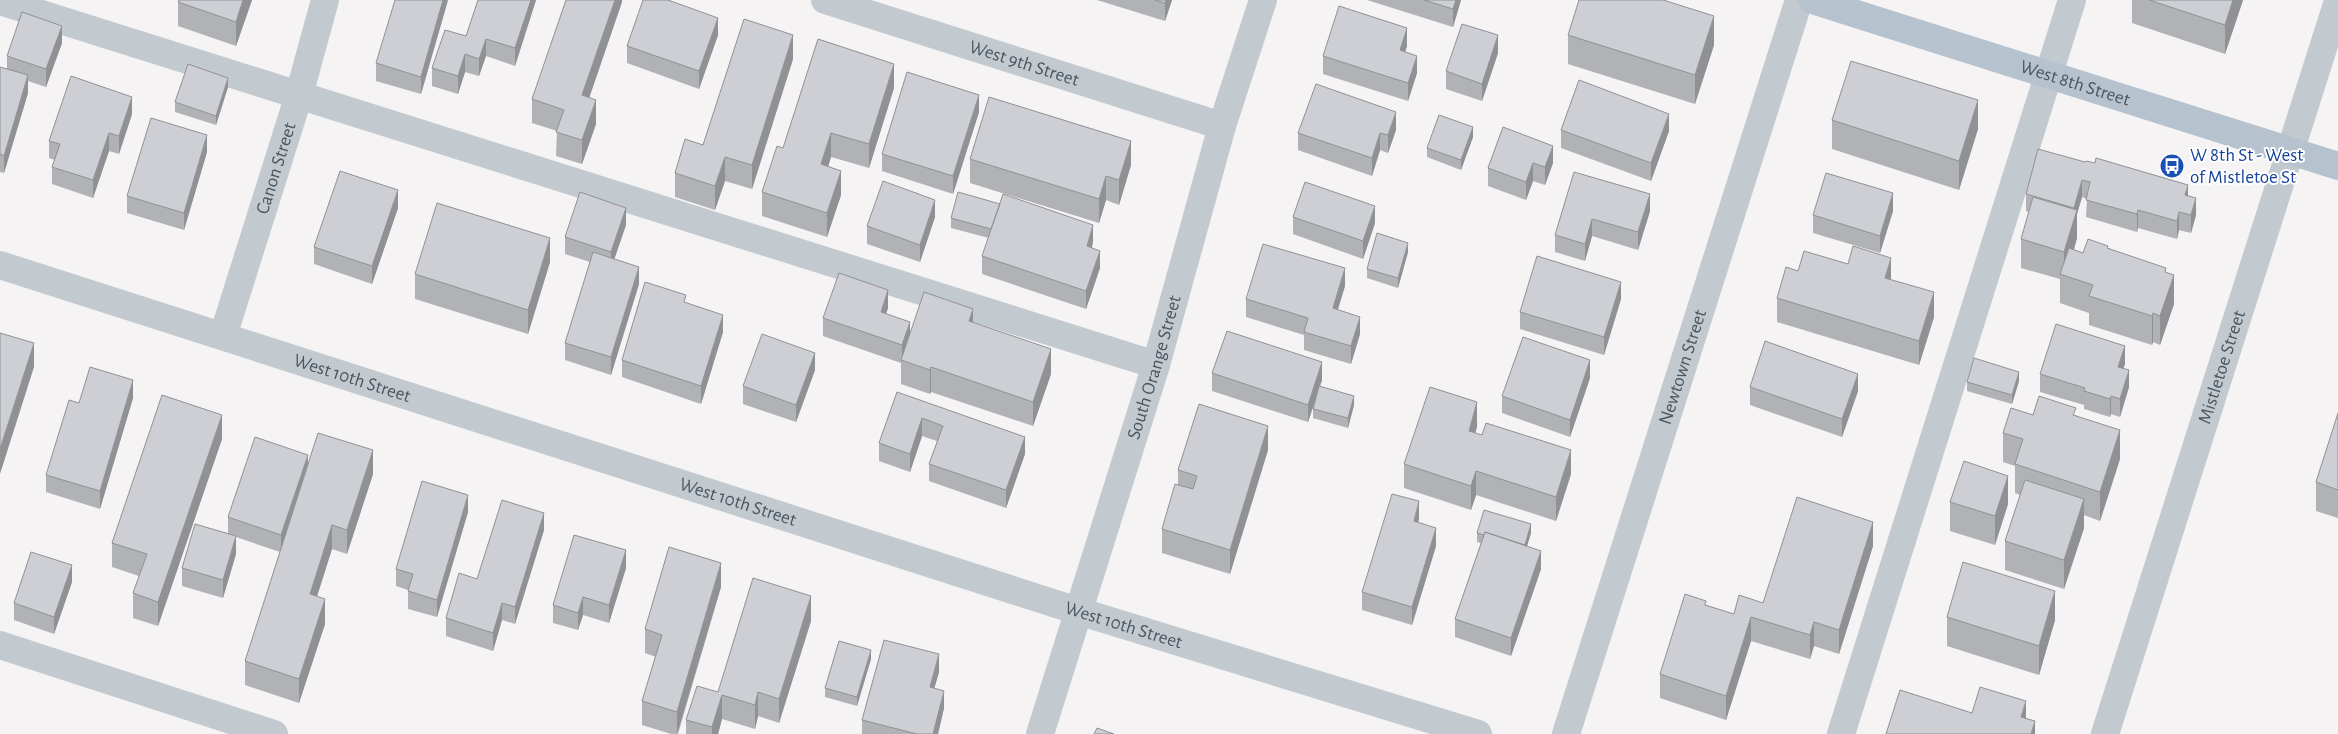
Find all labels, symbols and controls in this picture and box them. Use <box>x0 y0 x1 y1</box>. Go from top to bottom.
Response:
street label: West 9th Street <box>967 37 1081 90</box>
street label: West 8th Street <box>2018 57 2132 109</box>
street label: Canon Street <box>253 120 299 216</box>
place label: W 8th St - West of Mistletoe St <box>2190 146 2303 187</box>
bus stop icon: W 8th St - West of Mistletoe St <box>2159 153 2185 179</box>
street label: South Orange Street <box>1124 293 1184 442</box>
street label: Newtown Street <box>1655 307 1710 427</box>
street label: Mistletoe Street <box>2195 308 2249 426</box>
street label: West 10th Street <box>292 350 413 406</box>
street label: West 10th Street <box>677 474 799 529</box>
street label: West 10th Street <box>1063 598 1185 652</box>

